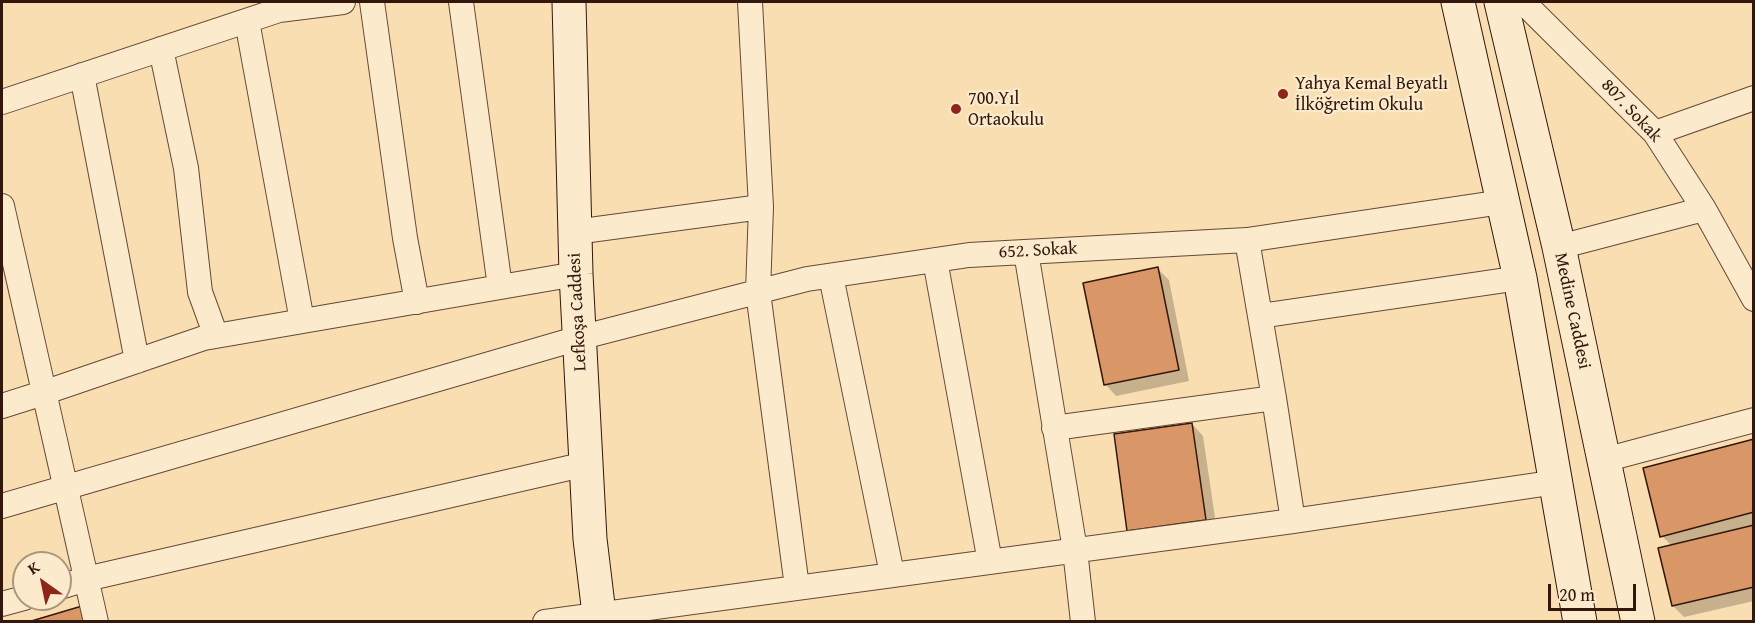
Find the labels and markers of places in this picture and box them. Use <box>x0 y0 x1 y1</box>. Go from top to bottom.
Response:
place label: Yahya Kemal Beyatlı İlköğretim Okulu <box>1295 73 1448 116</box>
marker: Yahya Kemal Beyatlı İlköğretim Okulu <box>1276 87 1290 101</box>
place label: 700.Yıl Ortaokulu <box>968 88 1044 130</box>
marker: 700.Yıl Ortaokulu <box>949 102 963 116</box>

